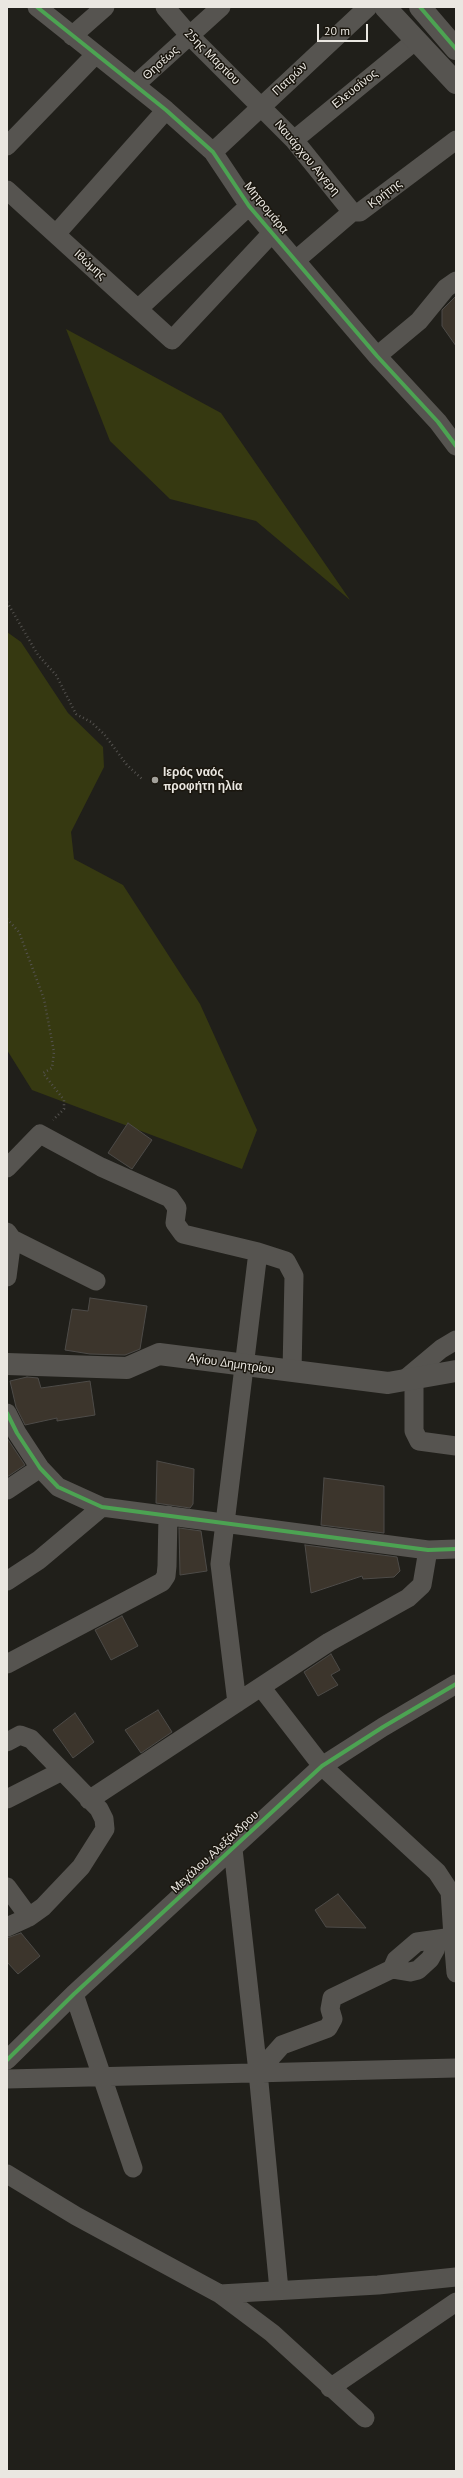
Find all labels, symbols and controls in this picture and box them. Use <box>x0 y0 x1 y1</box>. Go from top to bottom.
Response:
scale bar <box>319 16 370 42</box>
text: 20 m <box>324 23 350 38</box>
street label: 25ης Μαρτίου <box>181 26 243 88</box>
street label: Θησέως <box>140 43 182 83</box>
street label: Πατρών <box>270 59 310 99</box>
street label: Ελευσίνος <box>329 66 381 112</box>
street label: Ναυάρχου Αιγερη <box>271 117 343 199</box>
street label: Κρήτης <box>365 177 405 211</box>
street label: Μητρομάρα <box>241 179 291 237</box>
street label: Ιθώμης <box>71 247 109 283</box>
place label: Ιερός ναός προφήτη ηλία <box>163 766 242 794</box>
marker: Ιερός ναός προφήτη ηλία <box>150 775 160 785</box>
street label: Αγίου Δημητρίου <box>187 1351 275 1377</box>
street label: Μεγάλου Αλεξάνδρου <box>168 1808 262 1896</box>

